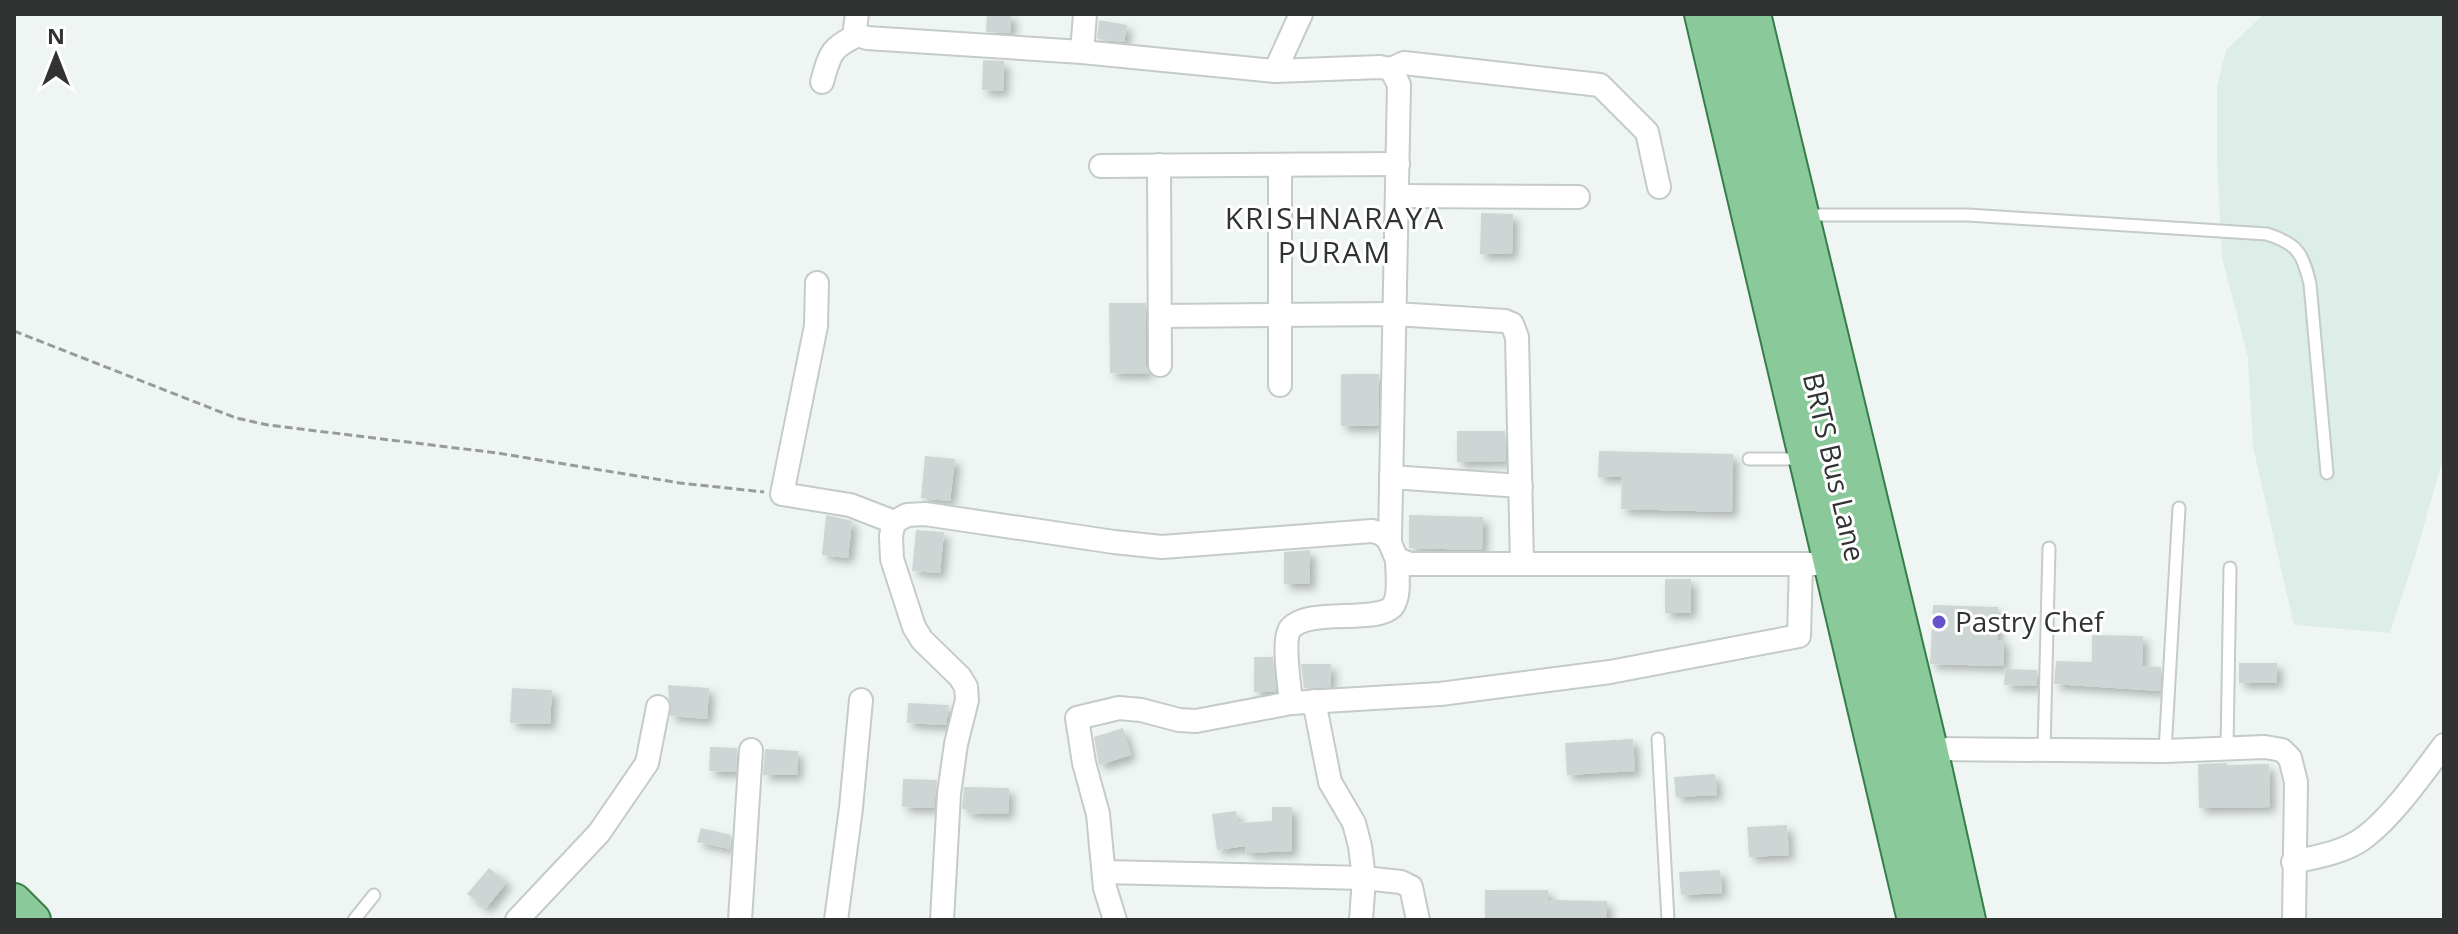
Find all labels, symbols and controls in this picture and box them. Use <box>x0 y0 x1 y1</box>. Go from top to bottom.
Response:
north arrow <box>16 16 96 96</box>
text: N <box>47 20 65 50</box>
district label: KRISHNARAYA PURAM <box>1225 197 1445 272</box>
street label: BRTS Bus Lane <box>1795 369 1875 565</box>
place label: Pastry Chef <box>1955 602 2105 640</box>
marker: Pastry Chef <box>1930 613 1948 631</box>

